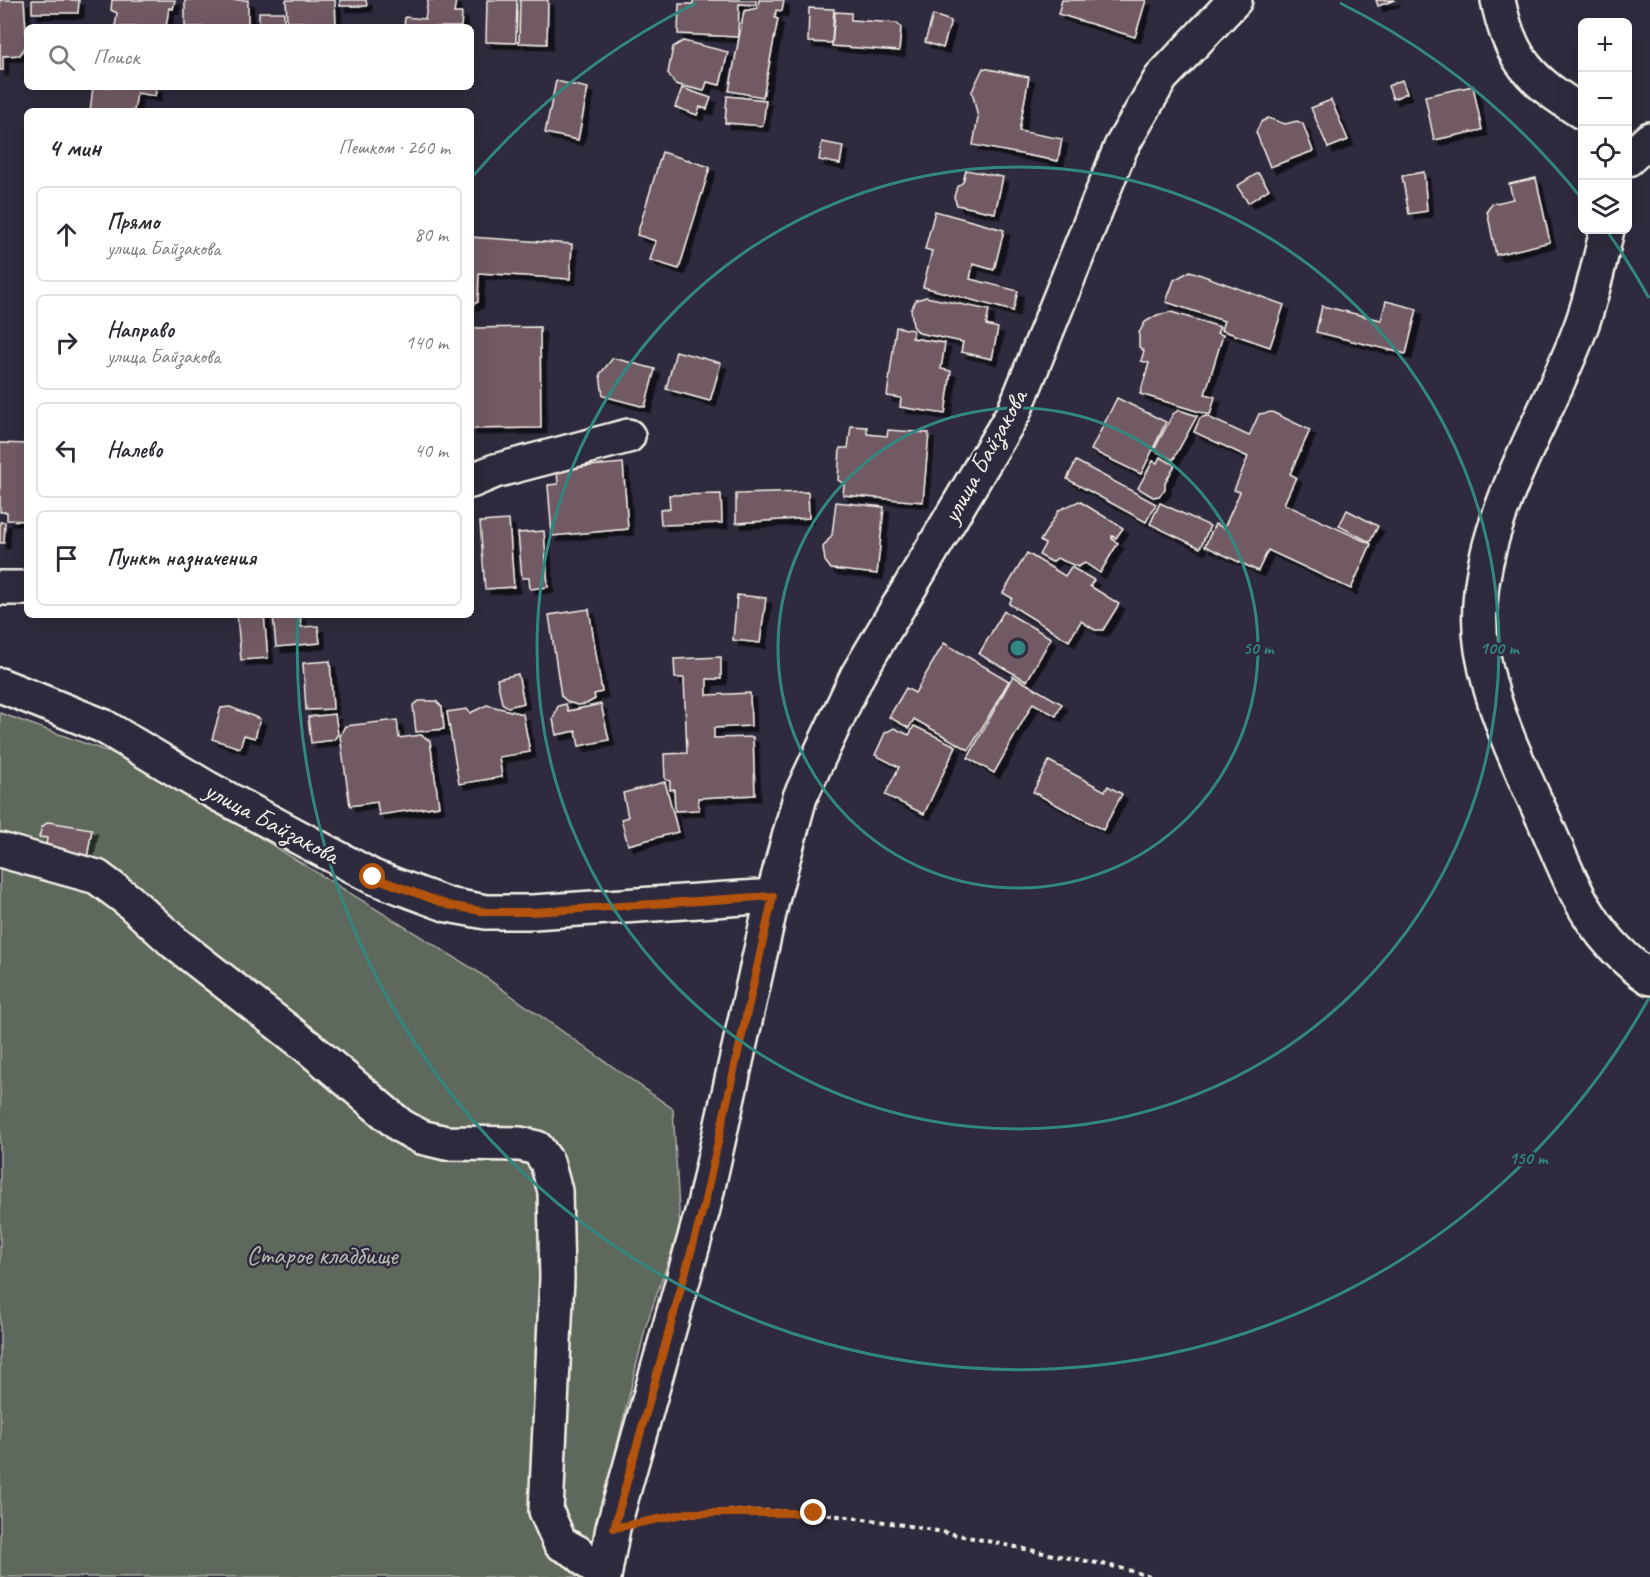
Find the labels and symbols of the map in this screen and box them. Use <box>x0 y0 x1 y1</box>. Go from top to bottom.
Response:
street label: улица Байзакова <box>933 382 1037 531</box>
text: 50 m <box>1243 637 1275 659</box>
text: 100 m <box>1480 637 1520 659</box>
centre of rings <box>1008 638 1028 658</box>
street label: улица Байзакова <box>197 772 347 874</box>
route start <box>359 863 385 889</box>
text: 150 m <box>1509 1147 1549 1169</box>
park label: Старое кладбище <box>247 1239 399 1272</box>
route end <box>800 1499 826 1525</box>

